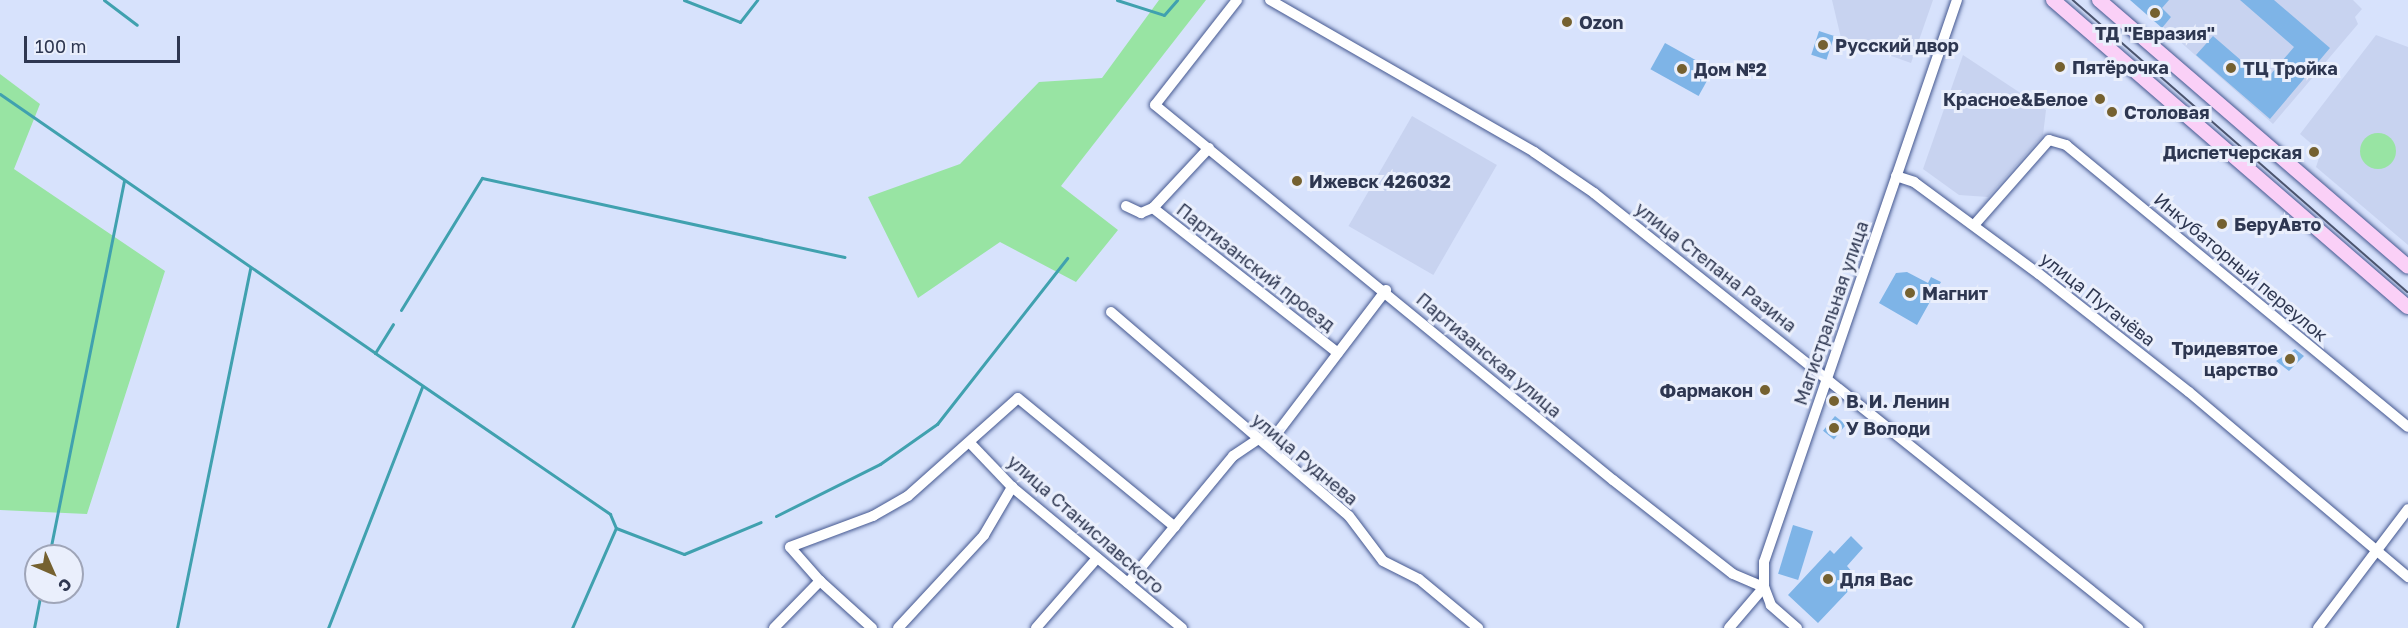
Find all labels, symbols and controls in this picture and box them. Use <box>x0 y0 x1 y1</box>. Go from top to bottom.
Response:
marker: ТД "Евразия" <box>2148 6 2162 20</box>
place label: Ozon <box>1579 11 1623 33</box>
marker: Ozon <box>1560 15 1574 29</box>
place label: ТД "Евразия" <box>2095 22 2215 44</box>
scale bar <box>27 24 183 62</box>
place label: Русский двор <box>1835 34 1959 56</box>
text: 100 m <box>35 35 86 57</box>
marker: Русский двор <box>1816 38 1830 52</box>
place label: Пятёрочка <box>2072 56 2169 78</box>
place label: ТЦ Тройка <box>2243 57 2338 79</box>
place label: Дом №2 <box>1694 58 1767 80</box>
marker: Пятёрочка <box>2053 60 2067 74</box>
marker: ТЦ Тройка <box>2224 61 2238 75</box>
marker: Дом №2 <box>1675 62 1689 76</box>
place label: Красное&Белое <box>1943 88 2088 110</box>
marker: Красное&Белое <box>2093 92 2107 106</box>
place label: Столовая <box>2124 101 2210 123</box>
marker: Столовая <box>2105 105 2119 119</box>
place label: Диспетчерская <box>2163 141 2302 163</box>
marker: Диспетчерская <box>2307 145 2321 159</box>
place label: Ижевск 426032 <box>1309 170 1451 192</box>
marker: Ижевск 426032 <box>1290 174 1304 188</box>
street label: Инкубаторный переулок <box>2150 188 2332 346</box>
street label: улица Степана Разина <box>1631 197 1801 337</box>
street label: Партизанский проезд <box>1173 198 1339 336</box>
place label: БеруАвто <box>2234 213 2321 235</box>
marker: БеруАвто <box>2215 217 2229 231</box>
street label: Магистральная улица <box>1789 218 1873 408</box>
street label: улица Пугачёва <box>2036 247 2160 351</box>
place label: Магнит <box>1922 282 1988 304</box>
marker: Магнит <box>1903 286 1917 300</box>
street label: Партизанская улица <box>1412 288 1566 422</box>
place label: Тридевятое царство <box>2172 338 2278 380</box>
marker: Тридевятое царство <box>2283 352 2297 366</box>
place label: Фармакон <box>1659 379 1753 401</box>
marker: Фармакон <box>1758 383 1772 397</box>
place label: В. И. Ленин <box>1846 390 1949 412</box>
marker: В. И. Ленин <box>1827 394 1841 408</box>
street label: улица Руднева <box>1248 408 1362 510</box>
place label: У Володи <box>1846 417 1930 439</box>
marker: У Володи <box>1827 421 1841 435</box>
street label: улица Станиславского <box>1003 450 1169 598</box>
north arrow <box>24 544 84 604</box>
place label: Для Вас <box>1840 568 1913 590</box>
marker: Для Вас <box>1821 572 1835 586</box>
text: С <box>54 574 76 596</box>

